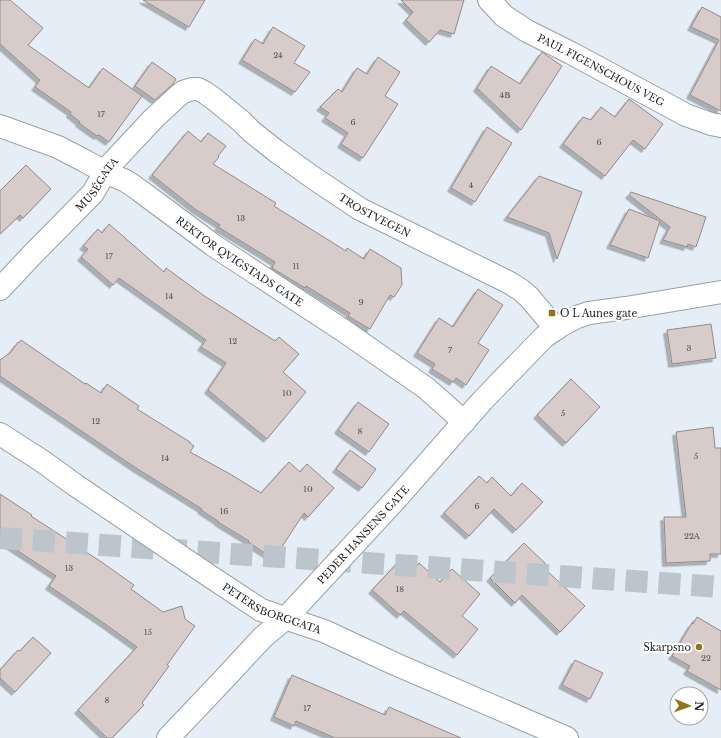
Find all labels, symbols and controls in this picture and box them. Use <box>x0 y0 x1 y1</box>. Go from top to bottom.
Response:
street label: PAUL FIGENSCHOUS VEG <box>535 31 667 109</box>
house number: 24 <box>273 50 283 60</box>
house number: 4B <box>500 90 510 100</box>
house number: 17 <box>97 109 106 119</box>
house number: 6 <box>350 117 356 127</box>
house number: 6 <box>596 137 602 147</box>
street label: MUSÉGATA <box>73 155 121 214</box>
house number: 4 <box>469 180 474 190</box>
street label: TROSTVEGEN <box>336 191 413 240</box>
house number: 13 <box>237 213 245 223</box>
street label: REKTOR QVIGSTADS GATE <box>173 214 305 309</box>
house number: 17 <box>105 251 114 261</box>
house number: 11 <box>292 261 300 271</box>
house number: 14 <box>165 291 173 301</box>
house number: 9 <box>358 297 364 307</box>
place label: O L Aunes gate <box>560 307 637 320</box>
marker: O L Aunes gate <box>547 308 557 318</box>
house number: 12 <box>229 336 237 346</box>
house number: 3 <box>687 343 692 353</box>
house number: 7 <box>448 345 453 355</box>
house number: 10 <box>282 388 292 398</box>
house number: 5 <box>561 408 566 418</box>
house number: 12 <box>92 416 100 426</box>
house number: 8 <box>358 426 363 436</box>
house number: 5 <box>694 451 699 461</box>
house number: 14 <box>161 453 169 463</box>
street label: PEDER HANSENS GATE <box>315 483 412 587</box>
house number: 10 <box>303 484 313 494</box>
house number: 6 <box>474 501 480 511</box>
house number: 16 <box>220 506 228 516</box>
house number: 22A <box>684 531 701 541</box>
house number: 13 <box>65 563 73 573</box>
street label: PETERSBORGGATA <box>220 580 323 637</box>
house number: 18 <box>396 584 404 594</box>
house number: 15 <box>144 627 153 637</box>
place label: Skarpsno <box>643 641 691 654</box>
marker: Skarpsno <box>694 642 704 652</box>
house number: 22 <box>701 653 711 663</box>
north arrow <box>669 686 709 726</box>
house number: 8 <box>105 695 110 705</box>
text: N <box>692 701 706 712</box>
house number: 17 <box>303 703 312 713</box>

